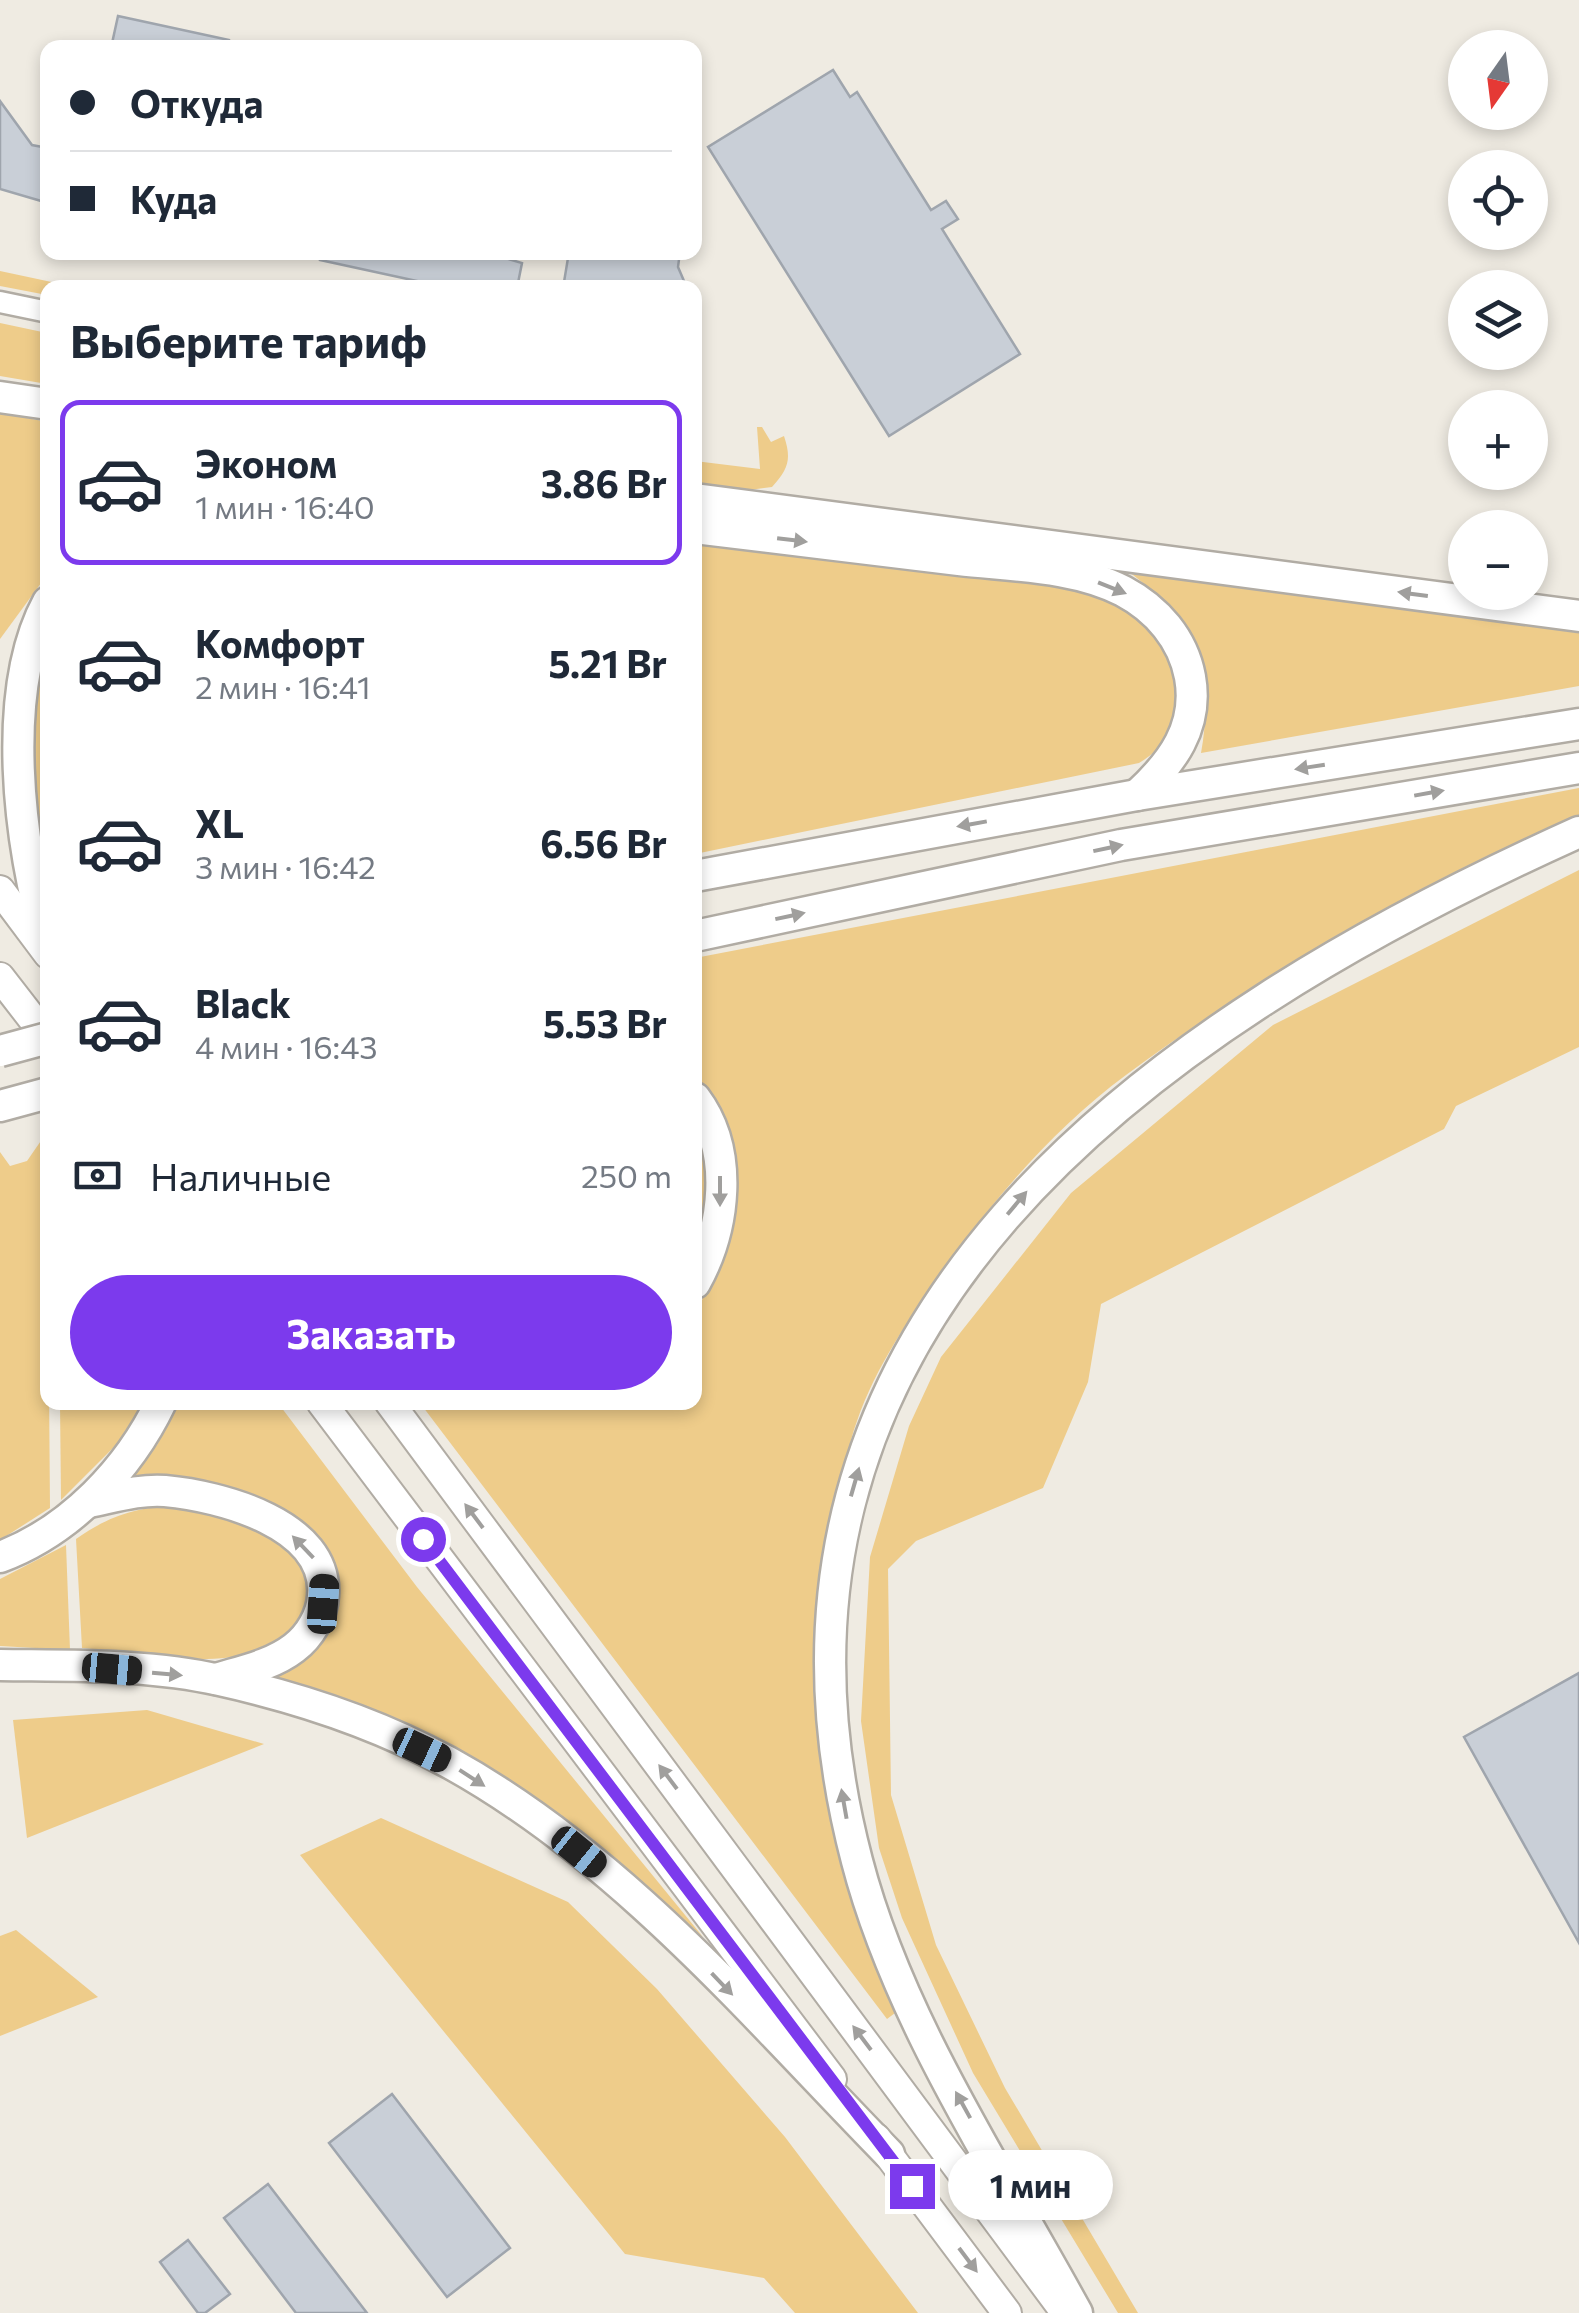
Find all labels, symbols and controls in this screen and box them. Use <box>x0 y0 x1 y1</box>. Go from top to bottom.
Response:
north arrow <box>1448 30 1548 130</box>
map controls <box>1448 30 1548 610</box>
text: Откуда <box>130 79 263 126</box>
button: locate <box>1448 150 1548 250</box>
text: Куда <box>130 175 217 222</box>
button: layers <box>1448 270 1548 370</box>
text: Выберите тариф <box>70 312 427 367</box>
button: + <box>1448 390 1548 490</box>
icon: car <box>75 438 165 528</box>
text: Эконом <box>195 439 337 486</box>
text: 3.86 Br <box>541 459 667 506</box>
text: 1 мин · 16:40 <box>195 486 375 526</box>
button: − <box>1448 510 1548 610</box>
one-way arrow <box>776 532 808 548</box>
one-way arrow <box>1097 580 1127 596</box>
one-way arrow <box>1397 586 1428 602</box>
icon: car <box>75 618 165 708</box>
text: Комфорт <box>195 619 365 666</box>
text: 5.21 Br <box>548 639 667 686</box>
text: 2 мин · 16:41 <box>195 666 371 706</box>
one-way arrow <box>1294 760 1325 775</box>
one-way arrow <box>1413 785 1445 800</box>
icon: car <box>75 798 165 888</box>
text: XL <box>195 799 244 846</box>
one-way arrow <box>956 817 987 832</box>
text: 6.56 Br <box>540 819 667 866</box>
one-way arrow <box>1093 840 1124 855</box>
text: 3 мин · 16:42 <box>195 846 376 886</box>
one-way arrow <box>775 907 806 923</box>
icon: car <box>75 978 165 1068</box>
text: Black <box>195 979 291 1026</box>
text: 5.53 Br <box>543 999 667 1046</box>
text: 4 мин · 16:43 <box>195 1026 378 1066</box>
icon: cash <box>70 1148 125 1203</box>
text: Наличные <box>150 1152 331 1199</box>
text: 250 m <box>581 1155 672 1195</box>
one-way arrow <box>712 1175 728 1207</box>
one-way arrow <box>1005 1191 1027 1216</box>
button: Заказать <box>70 1275 672 1390</box>
one-way arrow <box>848 1466 863 1497</box>
one-way arrow <box>465 1503 485 1529</box>
route start <box>401 1517 446 1562</box>
one-way arrow <box>292 1535 315 1559</box>
car <box>306 1573 340 1635</box>
car <box>81 1651 143 1687</box>
one-way arrow <box>152 1667 184 1683</box>
car <box>388 1724 456 1776</box>
one-way arrow <box>659 1764 678 1790</box>
one-way arrow <box>459 1769 486 1787</box>
one-way arrow <box>836 1788 852 1819</box>
car <box>546 1821 612 1883</box>
one-way arrow <box>710 1971 734 1995</box>
one-way arrow <box>852 2025 872 2051</box>
one-way arrow <box>955 2090 972 2119</box>
callout: 1 мин <box>947 2151 1112 2221</box>
route end <box>890 2164 935 2209</box>
text: 1 мин <box>990 2165 1071 2205</box>
one-way arrow <box>957 2247 977 2273</box>

